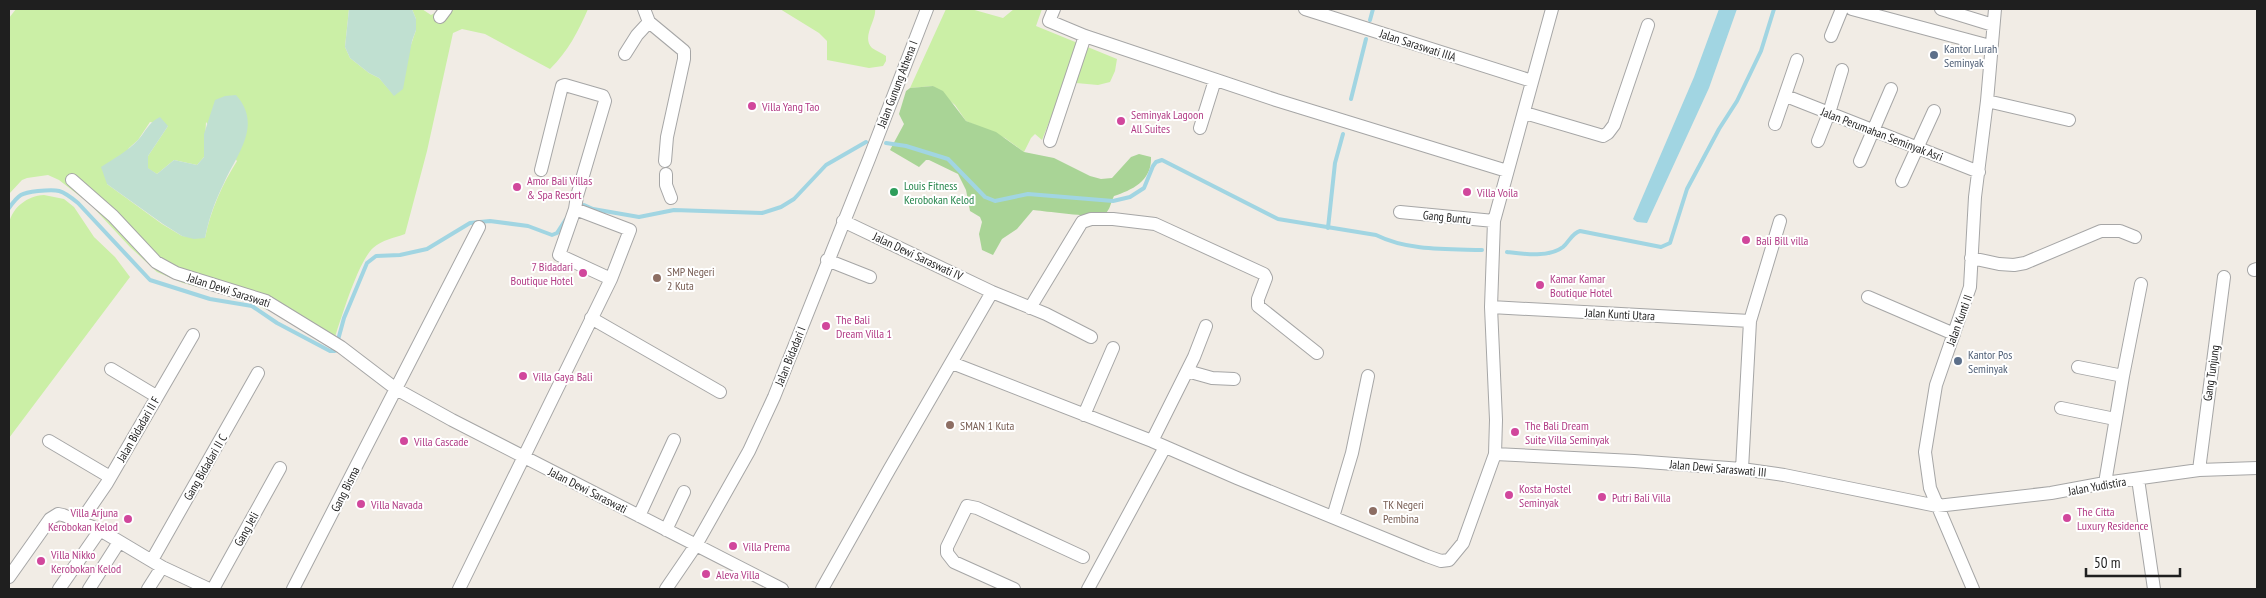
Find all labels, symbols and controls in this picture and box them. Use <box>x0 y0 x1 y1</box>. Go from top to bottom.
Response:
street label: Jalan Saraswati IIIA <box>1377 25 1458 65</box>
street label: Jalan Gunung Athena I <box>873 38 920 130</box>
place label: Kantor Lurah Seminyak <box>1944 41 1997 70</box>
marker: Kantor Lurah Seminyak <box>1928 49 1940 61</box>
place label: Villa Yang Tao <box>761 99 819 114</box>
marker: Villa Yang Tao <box>746 100 758 112</box>
street label: Jalan Perumahan Seminyak Asri <box>1818 103 1945 164</box>
place label: Seminyak Lagoon All Suites <box>1131 107 1203 136</box>
marker: Seminyak Lagoon All Suites <box>1115 115 1127 127</box>
place label: Amor Bali Villas & Spa Resort <box>527 173 592 202</box>
place label: Louis Fitness Kerobokan Kelod <box>904 178 974 207</box>
marker: Amor Bali Villas & Spa Resort <box>511 181 523 193</box>
place label: Villa Voila <box>1476 185 1518 200</box>
marker: Louis Fitness Kerobokan Kelod <box>888 186 900 198</box>
marker: Villa Voila <box>1461 186 1473 198</box>
street label: Gang Buntu <box>1422 207 1472 227</box>
street label: Jalan Dewi Saraswati IV <box>870 228 966 284</box>
place label: Bali Bill villa <box>1756 233 1809 248</box>
marker: Bali Bill villa <box>1740 234 1752 246</box>
place label: 7 Bidadari Boutique Hotel <box>511 259 573 288</box>
place label: SMP Negeri 2 Kuta <box>667 264 715 293</box>
marker: 7 Bidadari Boutique Hotel <box>577 267 589 279</box>
street label: Jalan Dewi Saraswati <box>185 269 272 310</box>
place label: Kamar Kamar Boutique Hotel <box>1550 271 1613 300</box>
marker: SMP Negeri 2 Kuta <box>651 272 663 284</box>
marker: Kamar Kamar Boutique Hotel <box>1534 279 1546 291</box>
street label: Jalan Kunti II <box>1942 292 1975 349</box>
street label: Jalan Kunti Utara <box>1584 305 1656 323</box>
place label: The Bali Dream Villa 1 <box>836 312 892 341</box>
marker: The Bali Dream Villa 1 <box>820 320 832 332</box>
street label: Jalan Bidadari I <box>771 324 809 389</box>
street label: Gang Tunjung <box>2200 344 2222 402</box>
place label: Kantor Pos Seminyak <box>1968 347 2012 376</box>
marker: Kantor Pos Seminyak <box>1952 355 1964 367</box>
place label: Villa Gaya Bali <box>532 369 593 384</box>
marker: Villa Gaya Bali <box>517 370 529 382</box>
street label: Jalan Bidadari II F <box>113 394 163 465</box>
place label: SMAN 1 Kuta <box>960 418 1015 433</box>
place label: The Bali Dream Suite Villa Seminyak <box>1525 418 1610 447</box>
marker: SMAN 1 Kuta <box>944 419 956 431</box>
marker: The Bali Dream Suite Villa Seminyak <box>1509 426 1521 438</box>
street label: Gang Bidadari II C <box>180 431 230 503</box>
place label: Villa Cascade <box>413 434 469 449</box>
marker: Villa Cascade <box>398 435 410 447</box>
street label: Jalan Dewi Saraswati III <box>1668 456 1767 480</box>
street label: Jalan Dewi Saraswati <box>545 463 630 516</box>
street label: Gang Bisma <box>327 464 363 514</box>
street label: Jalan Yudistira <box>2066 473 2127 499</box>
place label: Kosta Hostel Seminyak <box>1519 481 1571 510</box>
marker: Kosta Hostel Seminyak <box>1503 489 1515 501</box>
place label: Putri Bali Villa <box>1612 490 1671 505</box>
marker: Putri Bali Villa <box>1596 491 1608 503</box>
place label: Villa Navada <box>370 497 423 512</box>
place label: TK Negeri Pembina <box>1383 497 1424 526</box>
marker: Villa Navada <box>355 498 367 510</box>
place label: The Citta Luxury Residence <box>2077 504 2149 533</box>
place label: Villa Arjuna Kerobokan Kelod <box>48 505 118 534</box>
marker: TK Negeri Pembina <box>1367 505 1379 517</box>
street label: Gang Jeli <box>230 509 262 549</box>
marker: The Citta Luxury Residence <box>2061 512 2073 524</box>
marker: Villa Arjuna Kerobokan Kelod <box>122 513 134 525</box>
place label: Villa Prema <box>742 539 790 554</box>
marker: Villa Prema <box>727 540 739 552</box>
scale bar <box>2086 546 2180 578</box>
place label: Villa Nikko Kerobokan Kelod <box>50 547 121 576</box>
text: 50 m <box>2094 553 2120 572</box>
marker: Villa Nikko Kerobokan Kelod <box>35 555 47 567</box>
place label: Aleva Villa <box>716 567 760 582</box>
marker: Aleva Villa <box>700 568 712 580</box>

